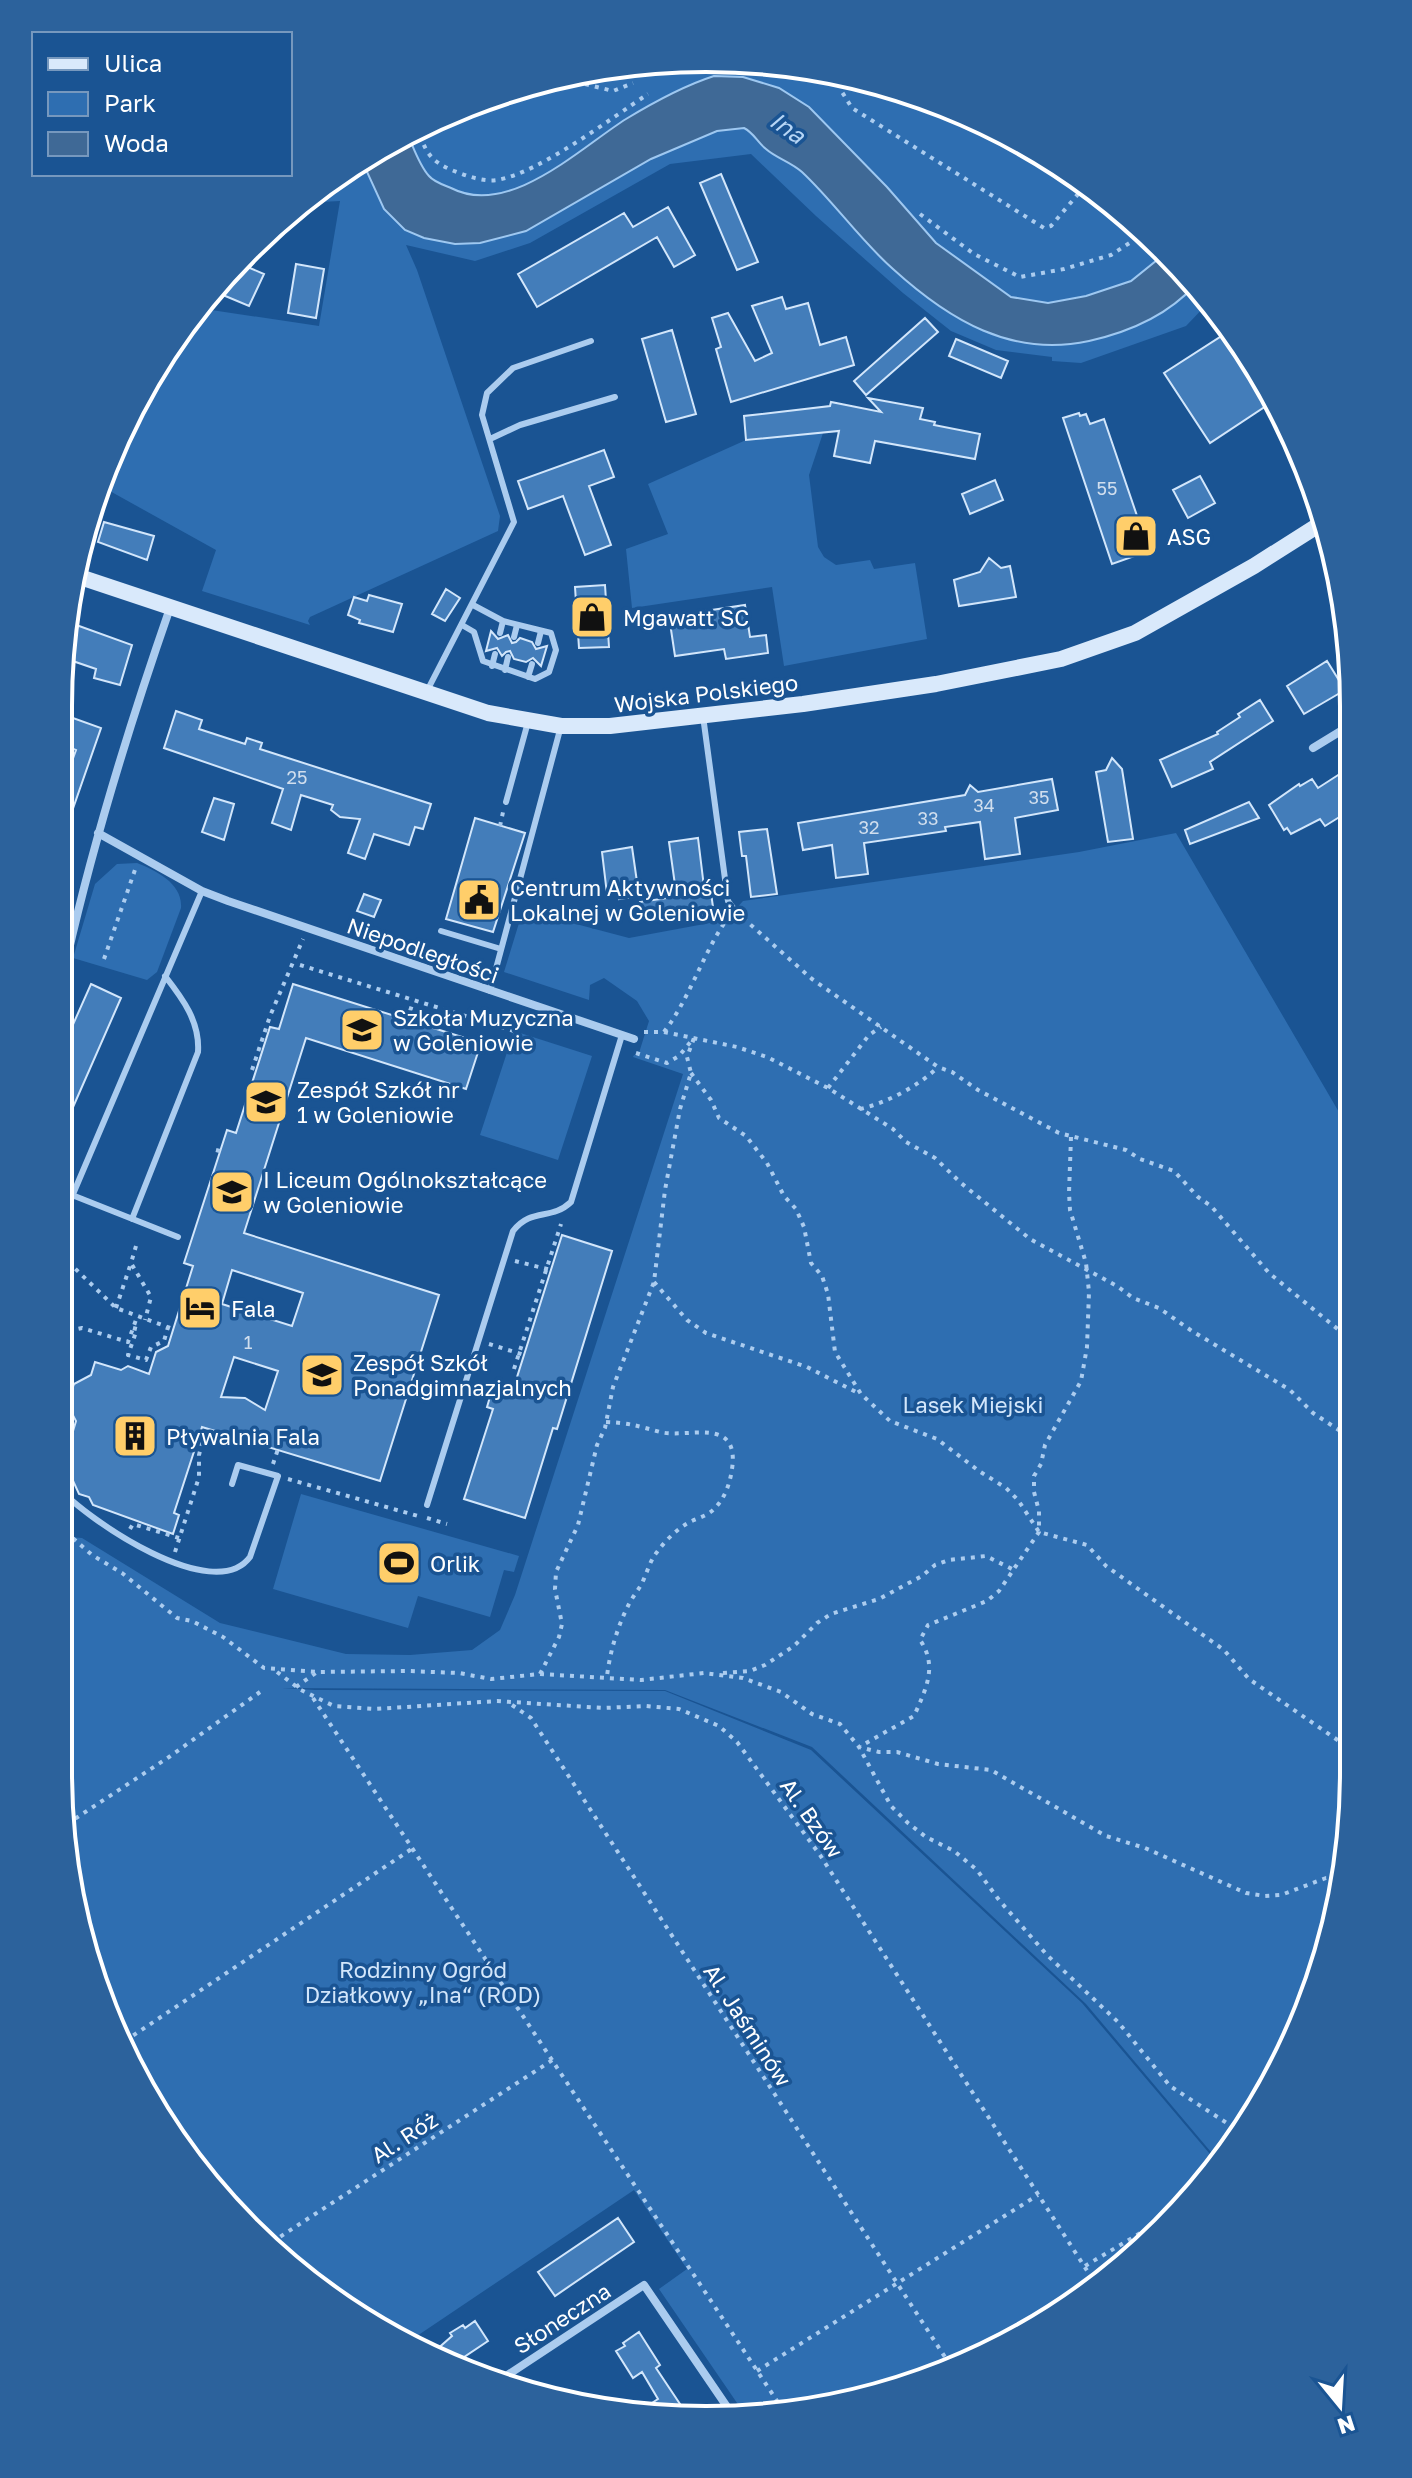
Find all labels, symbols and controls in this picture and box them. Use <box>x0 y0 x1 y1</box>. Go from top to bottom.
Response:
legend <box>32 32 292 176</box>
text: Ulica <box>104 48 162 77</box>
text: Park <box>104 88 156 117</box>
water label: Ina <box>765 105 812 150</box>
text: Woda <box>104 128 169 157</box>
house number: 55 <box>1097 477 1117 499</box>
shop icon: ASG <box>1112 512 1160 560</box>
place label: ASG <box>1167 523 1211 550</box>
shop icon: Mgawatt SC <box>568 593 616 641</box>
place label: Mgawatt SC <box>623 604 749 631</box>
street label: Wojska Polskiego <box>613 668 799 718</box>
house number: 25 <box>287 766 307 788</box>
house number: 35 <box>1029 786 1049 808</box>
house number: 34 <box>973 794 995 816</box>
house number: 33 <box>917 807 939 829</box>
house number: 32 <box>859 816 879 838</box>
place label: Centrum Aktywności Lokalnej w Goleniowie <box>510 874 745 926</box>
public building icon: Centrum Aktywności Lokalnej w Goleniowie <box>455 876 503 924</box>
street label: Niepodległości <box>344 911 502 989</box>
place label: Szkoła Muzyczna w Goleniowie <box>393 1004 574 1056</box>
school or university icon: Szkoła Muzyczna w Goleniowie <box>338 1006 386 1054</box>
place label: Zespół Szkół nr 1 w Goleniowie <box>297 1076 460 1128</box>
school or university icon: Zespół Szkół nr 1 w Goleniowie <box>242 1078 290 1126</box>
place label: I Liceum Ogólnokształcące w Goleniowie <box>263 1166 547 1218</box>
school or university icon: I Liceum Ogólnokształcące w Goleniowie <box>208 1168 256 1216</box>
hotel icon: Fala <box>176 1284 224 1332</box>
place label: Fala <box>231 1295 276 1322</box>
house number: 1 <box>244 1331 253 1353</box>
place label: Zespół Szkół Ponadgimnazjalnych <box>353 1349 572 1401</box>
school or university icon: Zespół Szkół Ponadgimnazjalnych <box>298 1351 346 1399</box>
park label: Lasek Miejski <box>903 1391 1044 1418</box>
building icon: Pływalnia Fala <box>111 1412 159 1460</box>
place label: Pływalnia Fala <box>166 1423 320 1450</box>
sports icon: Orlik <box>375 1539 423 1587</box>
place label: Orlik <box>430 1550 480 1577</box>
street label: Al. Bzów <box>775 1773 849 1863</box>
park label: Rodzinny Ogród Działkowy „Ina“ (ROD) <box>305 1956 541 2008</box>
street label: Al. Jaśminów <box>698 1959 798 2091</box>
street label: Al. Róż <box>366 2106 442 2168</box>
street label: Słoneczna <box>509 2277 615 2359</box>
north arrow <box>1300 2366 1380 2446</box>
text: N <box>1334 2410 1358 2441</box>

